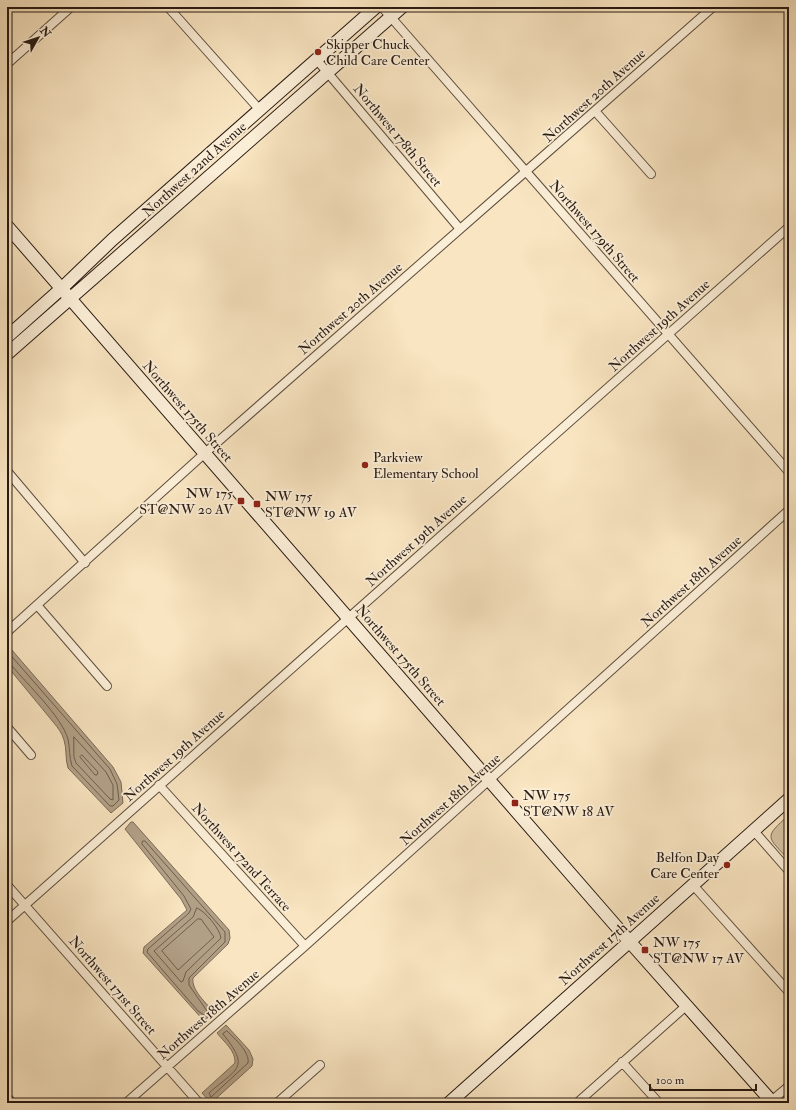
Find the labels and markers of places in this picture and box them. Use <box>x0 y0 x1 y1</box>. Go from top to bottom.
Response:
place label: Skipper Chuck Child Care Center <box>326 36 430 69</box>
marker: Skipper Chuck Child Care Center <box>313 47 323 57</box>
place label: Parkview Elementary School <box>373 449 479 483</box>
marker: Parkview Elementary School <box>360 460 370 470</box>
place label: NW 175 ST@NW 20 AV <box>139 485 234 518</box>
place label: NW 175 ST@NW 19 AV <box>265 488 358 521</box>
marker: NW 175 ST@NW 20 AV <box>236 496 246 506</box>
marker: NW 175 ST@NW 19 AV <box>252 499 262 509</box>
place label: NW 175 ST@NW 18 AV <box>523 787 615 820</box>
marker: NW 175 ST@NW 18 AV <box>510 798 520 808</box>
place label: Belfon Day Care Center <box>650 849 720 882</box>
marker: Belfon Day Care Center <box>722 860 732 870</box>
place label: NW 175 ST@NW 17 AV <box>653 934 745 967</box>
marker: NW 175 ST@NW 17 AV <box>640 945 650 955</box>

